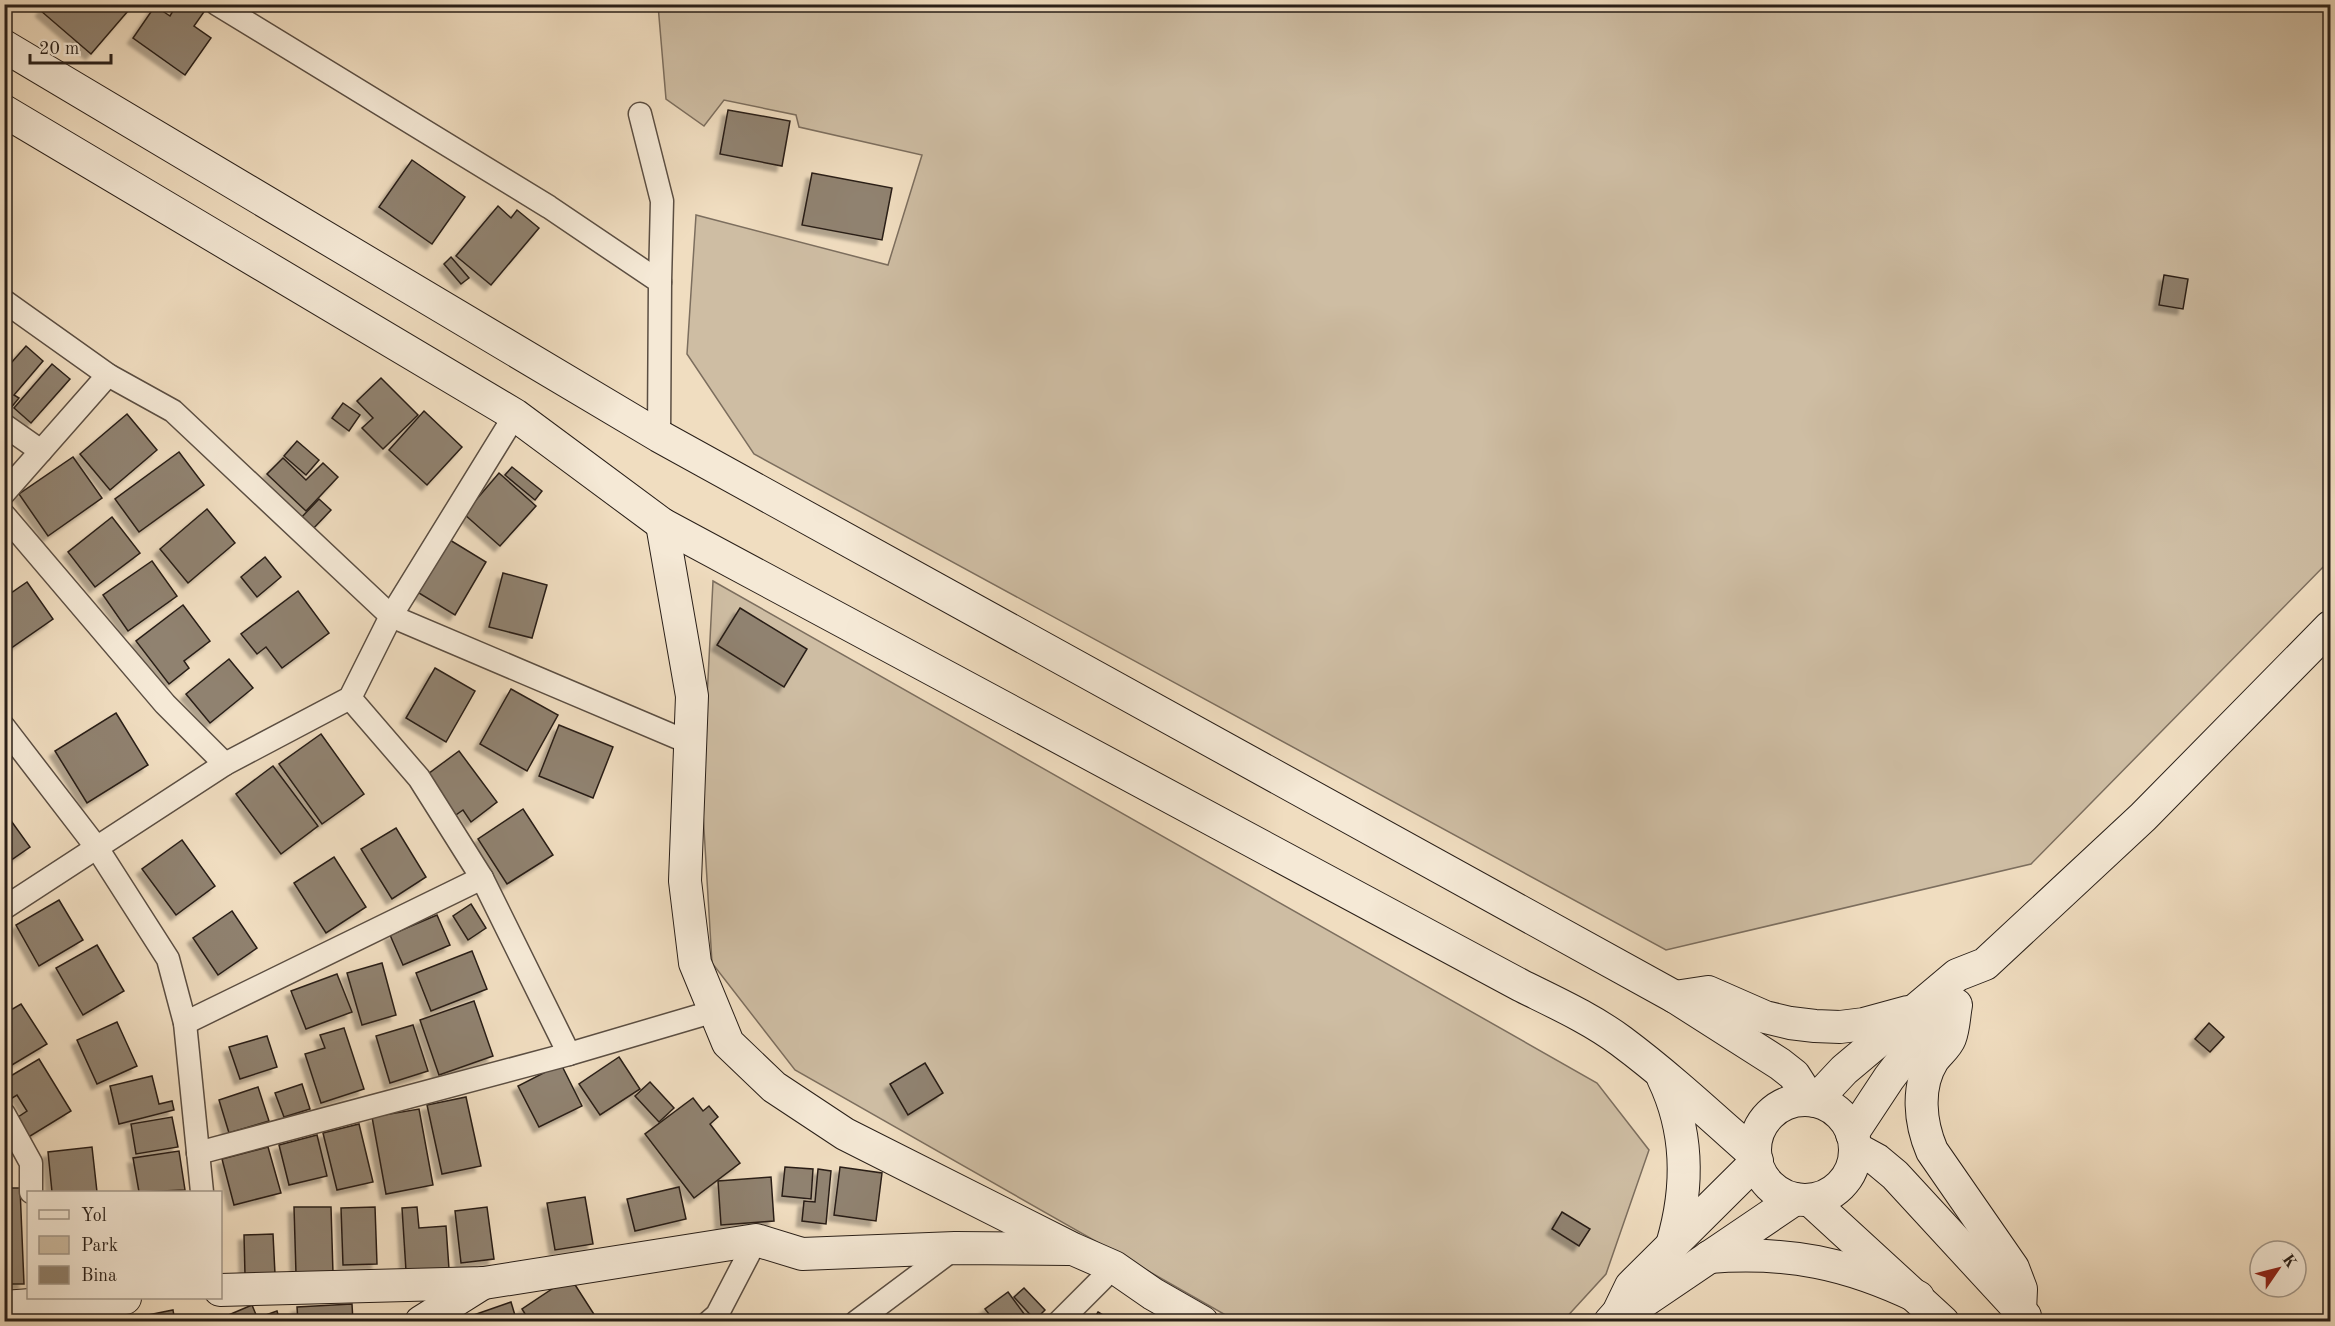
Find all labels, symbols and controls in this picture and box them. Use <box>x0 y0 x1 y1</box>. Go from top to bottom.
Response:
scale bar <box>30 27 111 65</box>
text: 20 m <box>39 40 79 58</box>
legend <box>27 1191 222 1299</box>
text: Yol <box>81 1207 107 1225</box>
text: Park <box>81 1237 118 1255</box>
north arrow <box>2248 1239 2308 1299</box>
text: K <box>2279 1252 2299 1271</box>
text: Bina <box>81 1267 117 1285</box>

